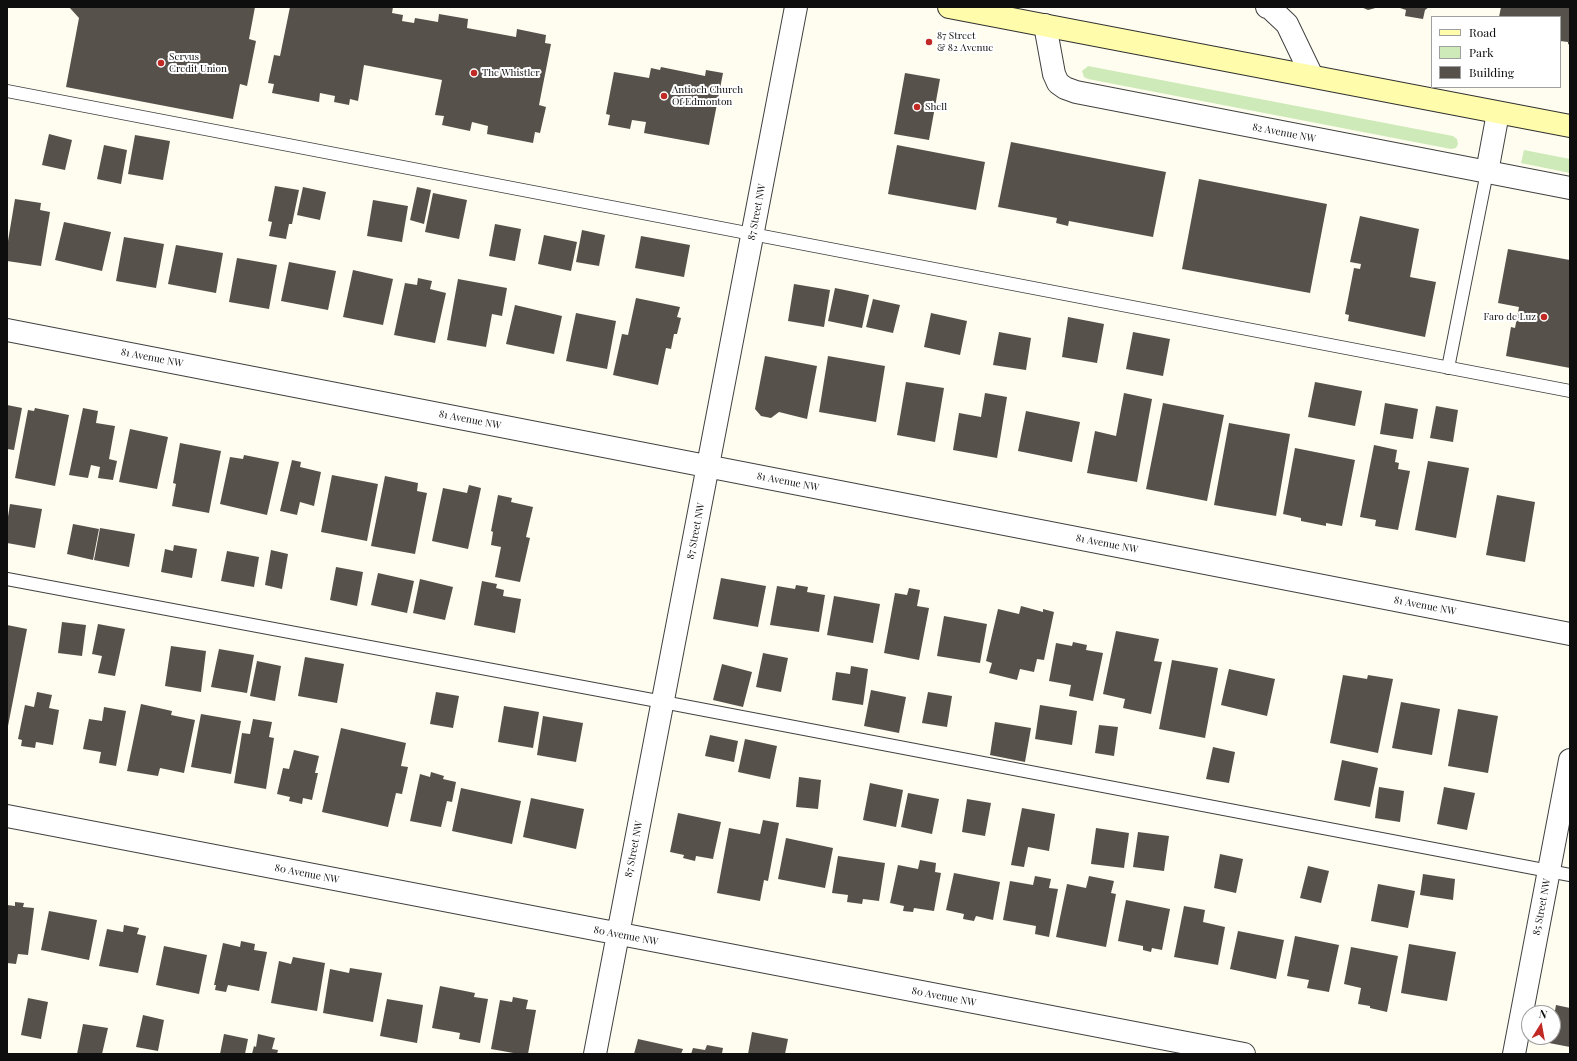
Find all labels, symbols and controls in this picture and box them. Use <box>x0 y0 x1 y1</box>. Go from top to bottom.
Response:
legend <box>1431 16 1561 88</box>
text: Road <box>1469 24 1496 40</box>
place label: 87 Street & 82 Avenue <box>937 30 993 54</box>
marker: 87 Street & 82 Avenue <box>924 37 934 47</box>
text: Park <box>1469 44 1494 60</box>
place label: Servus Credit Union <box>169 51 227 74</box>
marker: Servus Credit Union <box>156 58 166 68</box>
text: Building <box>1469 64 1514 80</box>
place label: The Whistler <box>482 67 540 79</box>
marker: The Whistler <box>469 68 479 78</box>
place label: Antioch Church Of Edmonton <box>672 84 743 108</box>
marker: Antioch Church Of Edmonton <box>659 91 669 101</box>
place label: Shell <box>925 101 947 113</box>
marker: Shell <box>912 102 922 112</box>
street label: 82 Avenue NW <box>1251 121 1317 145</box>
street label: 87 Street NW <box>746 183 768 241</box>
place label: Faro de Luz <box>1483 311 1536 323</box>
marker: Faro de Luz <box>1539 312 1549 322</box>
street label: 81 Avenue NW <box>120 346 184 370</box>
street label: 81 Avenue NW <box>438 408 502 432</box>
street label: 81 Avenue NW <box>756 470 820 494</box>
street label: 87 Street NW <box>685 502 707 560</box>
street label: 81 Avenue NW <box>1075 532 1139 556</box>
street label: 81 Avenue NW <box>1393 594 1457 618</box>
street label: 87 Street NW <box>623 820 645 878</box>
street label: 80 Avenue NW <box>274 862 340 886</box>
street label: 85 Street NW <box>1531 878 1553 936</box>
street label: 80 Avenue NW <box>593 924 659 948</box>
street label: 80 Avenue NW <box>911 985 977 1009</box>
north arrow <box>1521 1005 1561 1045</box>
text: N <box>1538 1006 1549 1022</box>

